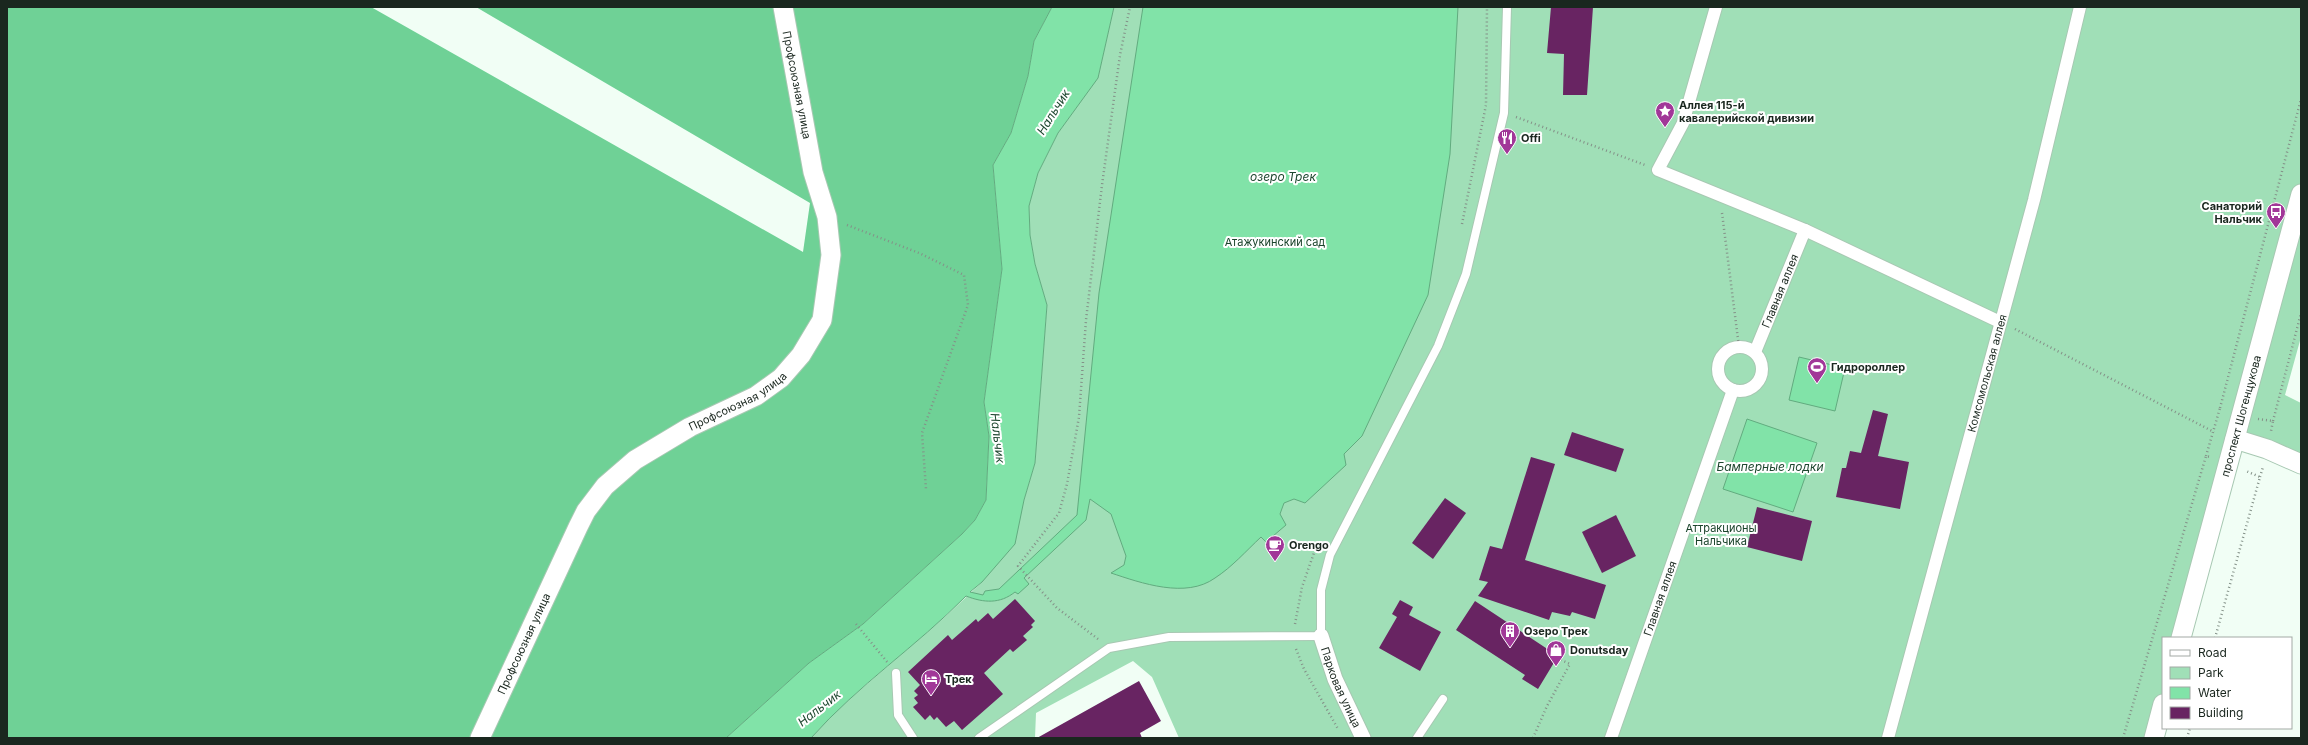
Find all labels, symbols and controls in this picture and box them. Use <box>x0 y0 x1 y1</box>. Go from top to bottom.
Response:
street label: Профсоюзная улица <box>780 30 814 140</box>
water label: Нальчик <box>1033 86 1073 137</box>
place label: Аллея 115-й кавалерийской дивизии <box>1679 98 1814 125</box>
place icon: Аллея 115-й кавалерийской дивизии <box>1654 100 1676 128</box>
restaurant icon: Offi <box>1496 127 1518 155</box>
place label: Offi <box>1521 131 1541 145</box>
water label: озеро Трек <box>1250 169 1316 184</box>
place label: Санаторий Нальчик <box>2202 199 2263 226</box>
bus stop icon: Санаторий Нальчик <box>2265 201 2287 229</box>
park label: Атажукинский сад <box>1225 235 1325 249</box>
street label: Главная аллея <box>1759 252 1801 330</box>
street label: Комсомольская аллея <box>1964 313 2010 434</box>
street label: проспект Шогенцукова <box>2218 354 2264 478</box>
sports icon: Гидророллер <box>1806 356 1828 384</box>
place label: Гидророллер <box>1831 360 1905 374</box>
street label: Профсоюзная улица <box>686 369 790 434</box>
water label: Нальчик <box>987 412 1009 464</box>
water label: Бамперные лодки <box>1716 459 1824 474</box>
park label: Аттракционы Нальчика <box>1685 521 1757 548</box>
cafe icon: Orengo <box>1264 534 1286 562</box>
place label: Orengo <box>1289 538 1329 552</box>
street label: Главная аллея <box>1640 559 1680 638</box>
street label: Профсоюзная улица <box>494 591 553 696</box>
building icon: Озеро Трек <box>1499 620 1521 648</box>
place label: Озеро Трек <box>1524 624 1588 638</box>
legend <box>2162 637 2292 729</box>
shop icon: Donutsday <box>1545 639 1567 667</box>
place label: Donutsday <box>1570 643 1629 657</box>
street label: Парковая улица <box>1318 645 1364 730</box>
text: Road <box>2198 645 2227 660</box>
text: Park <box>2198 665 2224 680</box>
hotel icon: Трек <box>920 668 942 696</box>
place label: Трек <box>945 672 972 686</box>
text: Water <box>2198 685 2232 700</box>
water label: Нальчик <box>794 686 844 729</box>
text: Building <box>2198 705 2243 720</box>

